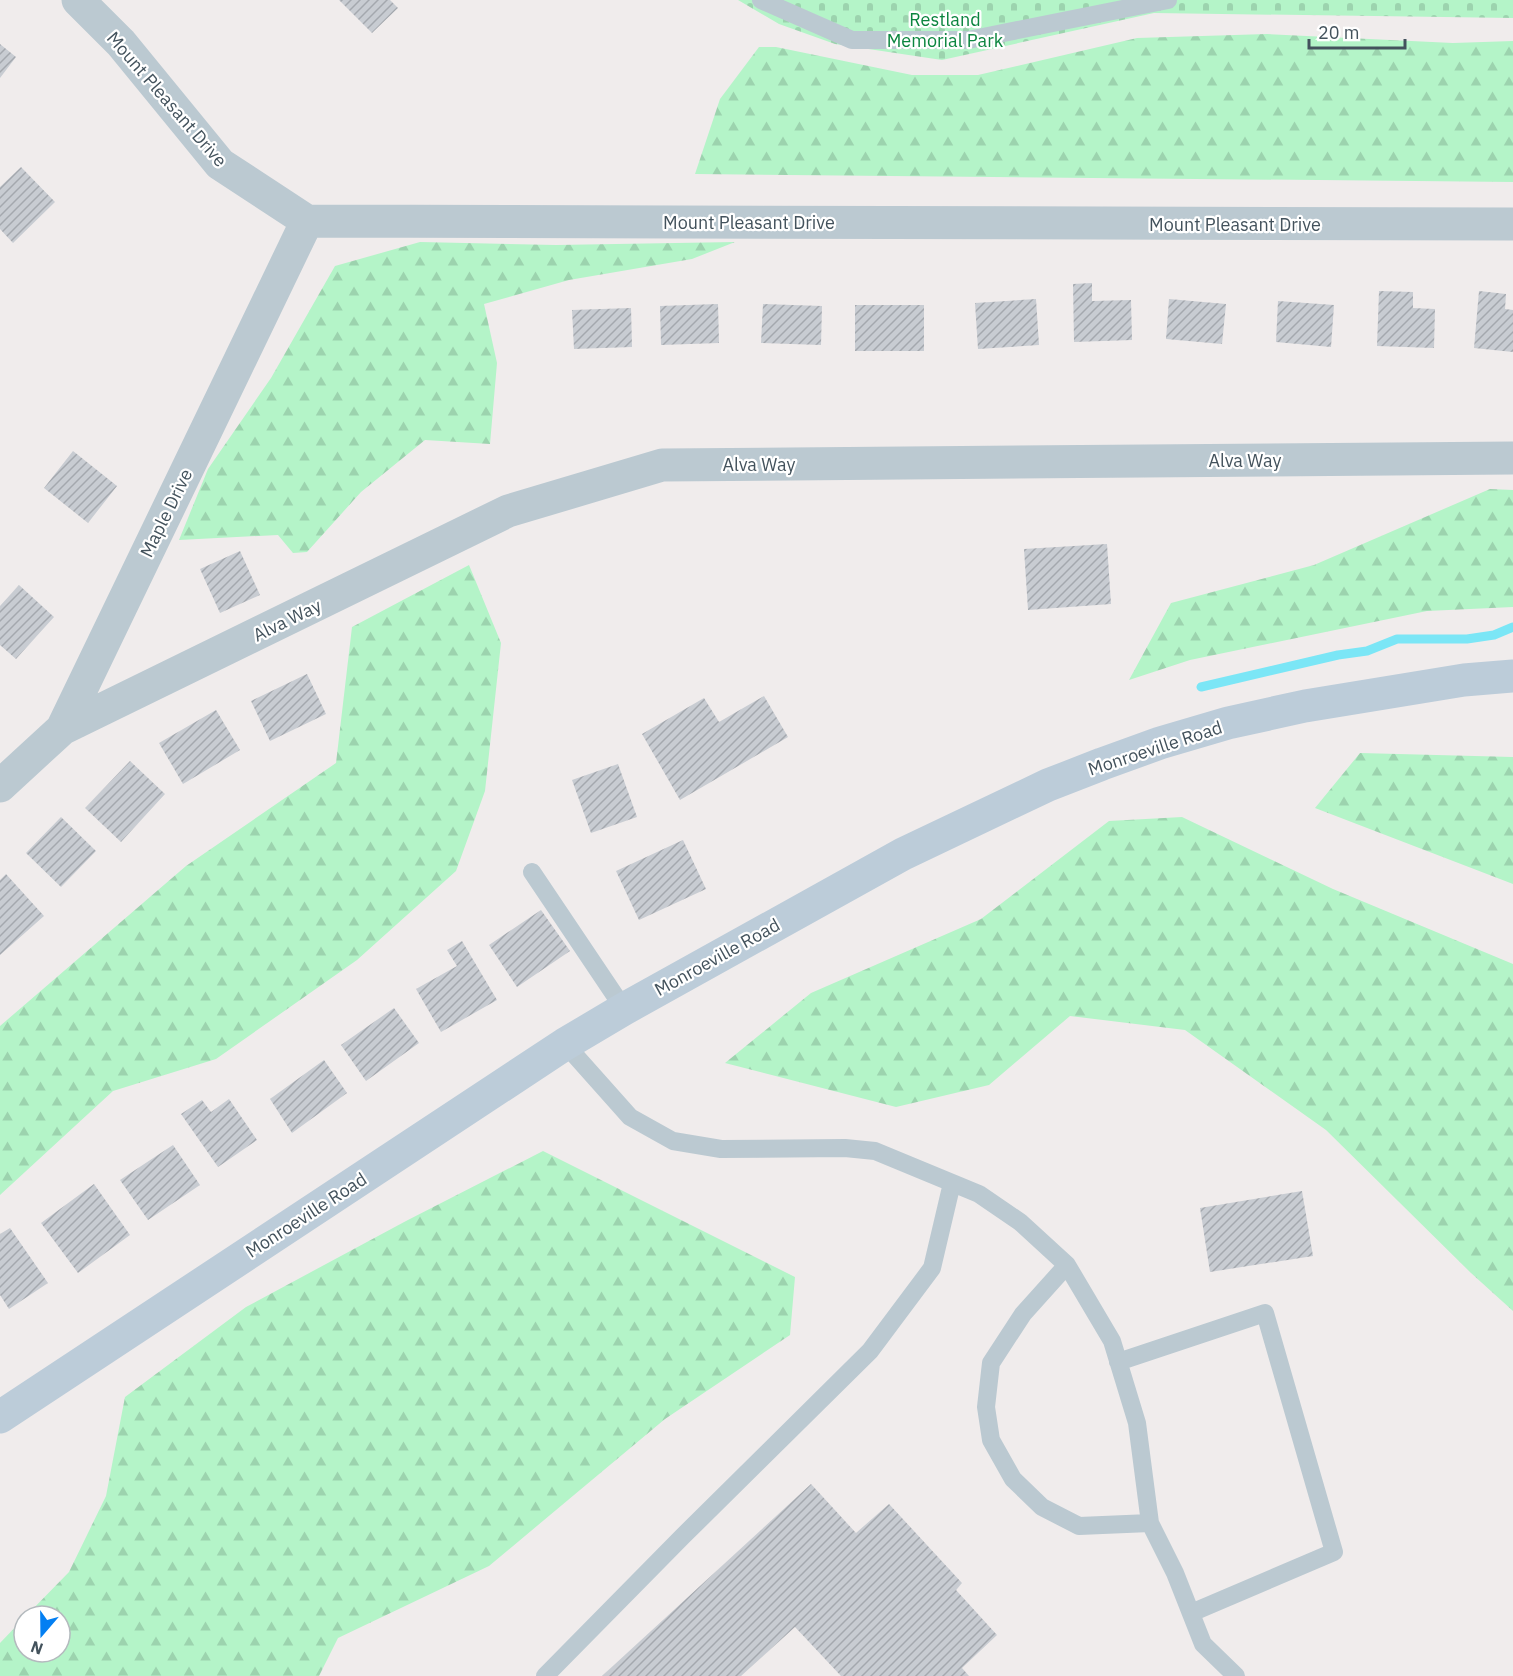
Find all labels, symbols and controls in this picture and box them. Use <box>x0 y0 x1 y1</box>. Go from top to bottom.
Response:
park label: Restland Memorial Park <box>887 8 1004 52</box>
scale bar <box>1309 12 1405 50</box>
text: 20 m <box>1318 21 1360 44</box>
street label: Mount Pleasant Drive <box>102 27 232 172</box>
street label: Mount Pleasant Drive <box>663 211 835 234</box>
street label: Mount Pleasant Drive <box>1149 213 1321 236</box>
street label: Alva Way <box>1208 449 1282 472</box>
street label: Alva Way <box>722 453 796 476</box>
street label: Maple Drive <box>135 465 197 561</box>
street label: Alva Way <box>249 594 325 646</box>
street label: Monroeville Road <box>1085 715 1225 781</box>
street label: Monroeville Road <box>650 913 784 1001</box>
street label: Monroeville Road <box>241 1167 371 1263</box>
north arrow <box>12 1604 72 1664</box>
text: N <box>28 1637 46 1659</box>

